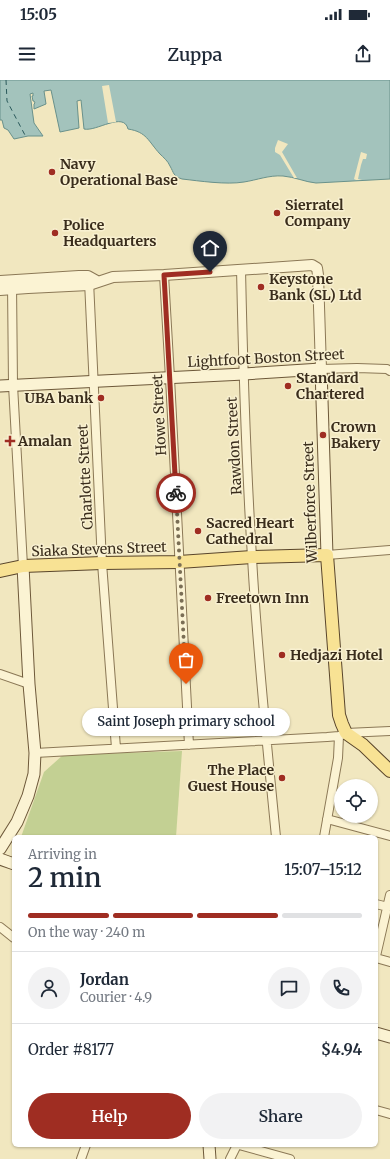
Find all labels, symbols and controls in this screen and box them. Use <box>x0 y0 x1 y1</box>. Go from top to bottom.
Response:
text: 15:05 <box>20 5 57 24</box>
icon: menu <box>16 43 38 65</box>
text: Zuppa <box>168 43 222 66</box>
icon: share <box>352 43 374 65</box>
place label: Navy Operational Base <box>60 155 178 189</box>
marker: Navy Operational Base <box>47 167 57 177</box>
place label: Sierratel Company <box>285 196 351 230</box>
marker: Sierratel Company <box>272 208 282 218</box>
place label: Police Headquarters <box>63 216 157 250</box>
marker: Police Headquarters <box>50 228 60 238</box>
pin <box>193 231 227 272</box>
icon: home <box>199 237 221 259</box>
place label: Keystone Bank (SL) Ltd <box>269 270 362 304</box>
marker: Keystone Bank (SL) Ltd <box>256 282 266 292</box>
street label: Lightfoot Boston Street <box>187 345 346 371</box>
place label: Standard Chartered <box>296 369 365 403</box>
street label: Howe Street <box>148 373 170 456</box>
marker: Standard Chartered <box>283 381 293 391</box>
place label: UBA bank <box>25 389 94 407</box>
marker: UBA bank <box>96 393 106 403</box>
street label: Rawdon Street <box>222 396 246 496</box>
place label: Crown Bakery <box>331 418 381 452</box>
street label: Charlotte Street <box>73 423 97 530</box>
marker: Crown Bakery <box>318 430 328 440</box>
place label: Amalan <box>17 432 72 450</box>
marker: Amalan <box>5 436 15 446</box>
street label: Wilberforce Street <box>299 440 321 564</box>
courier <box>156 473 196 513</box>
icon: bike <box>165 482 187 504</box>
place label: Sacred Heart Cathedral <box>206 514 295 548</box>
marker: Sacred Heart Cathedral <box>193 526 203 536</box>
street label: Siaka Stevens Street <box>31 538 167 560</box>
place label: Freetown Inn <box>216 589 309 607</box>
marker: Freetown Inn <box>203 593 213 603</box>
pin <box>169 643 203 684</box>
place label: Hedjazi Hotel <box>290 646 383 664</box>
icon: bag <box>175 649 197 671</box>
marker: Hedjazi Hotel <box>277 650 287 660</box>
callout: Saint Joseph primary school <box>82 708 290 736</box>
text: Saint Joseph primary school <box>97 713 275 730</box>
place label: The Place Guest House <box>188 761 274 795</box>
marker: The Place Guest House <box>277 773 287 783</box>
map controls <box>334 779 378 823</box>
button: locate <box>334 779 378 823</box>
text: Arriving in <box>28 846 97 863</box>
text: 15:07–15:12 <box>284 860 362 879</box>
text: 2 min <box>28 861 101 894</box>
text: On the way · 240 m <box>28 924 145 941</box>
button: person <box>28 967 70 1009</box>
button: chat <box>268 967 310 1009</box>
button: phone <box>320 967 362 1009</box>
text: Jordan <box>80 970 129 989</box>
text: Courier · 4.9 <box>80 989 152 1006</box>
text: Order #8177 <box>28 1040 114 1059</box>
text: $4.94 <box>321 1040 362 1059</box>
button: Help <box>28 1093 191 1139</box>
button: Share <box>199 1093 362 1139</box>

